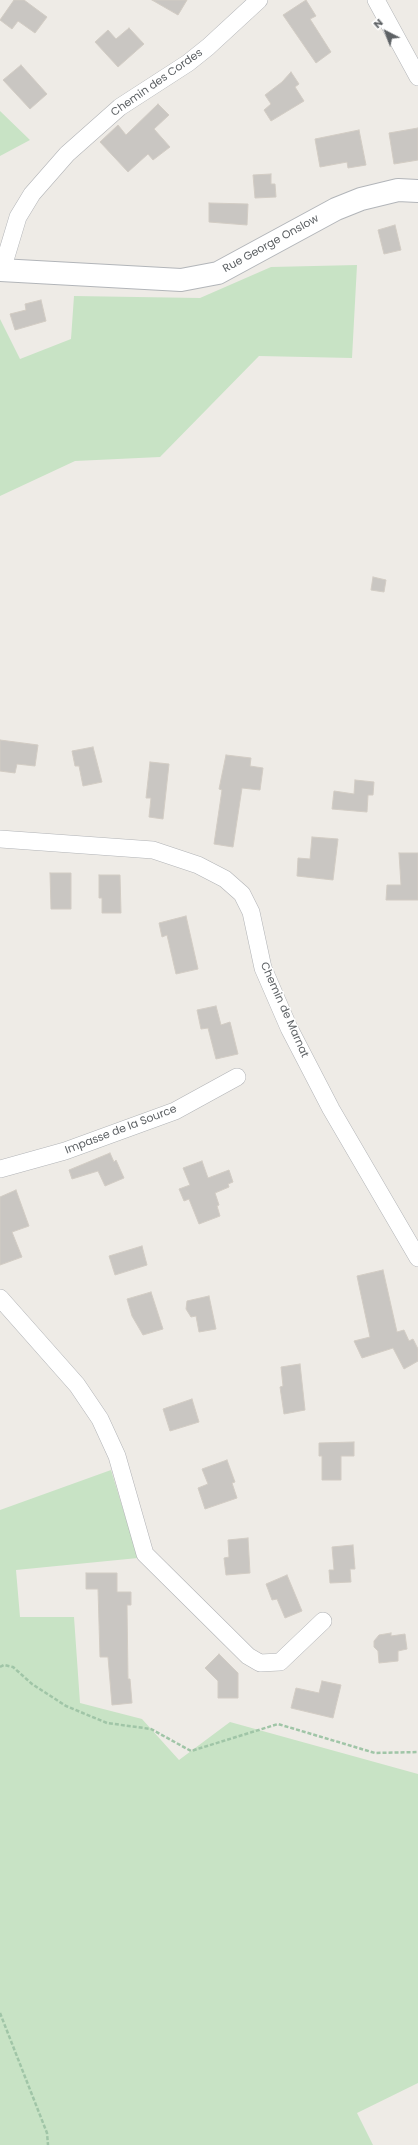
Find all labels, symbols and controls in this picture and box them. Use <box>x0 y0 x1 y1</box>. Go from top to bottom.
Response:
north arrow <box>366 12 406 52</box>
text: N <box>370 14 386 32</box>
street label: Chemin des Cordes <box>109 46 205 120</box>
street label: Rue George Onslow <box>221 212 321 276</box>
street label: Chemin de Marnat <box>257 960 311 1060</box>
street label: Impasse de la Source <box>63 1103 179 1157</box>

